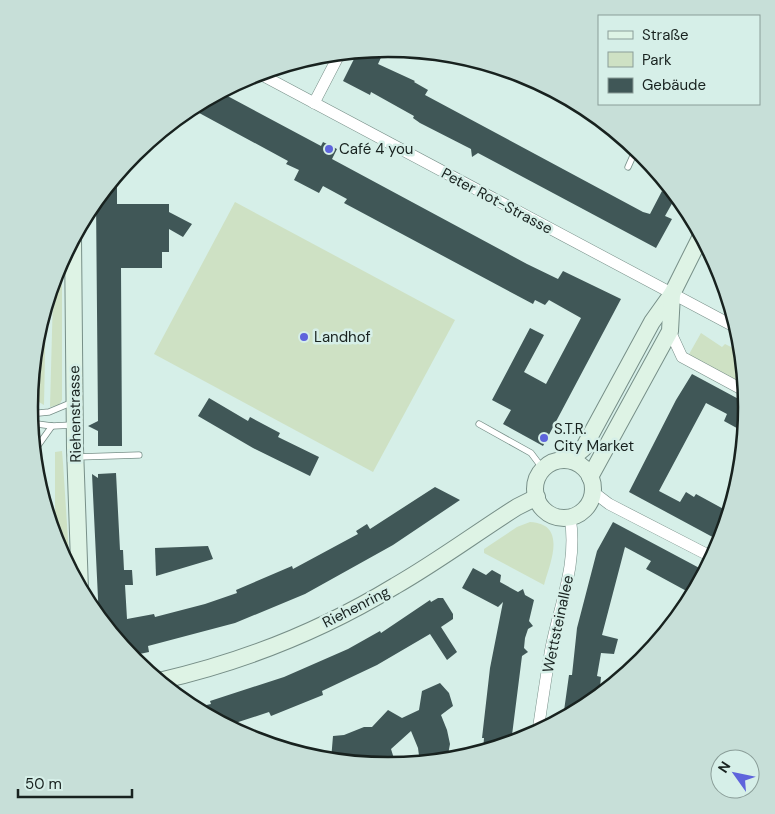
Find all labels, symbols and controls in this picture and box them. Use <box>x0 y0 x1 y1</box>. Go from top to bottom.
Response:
legend <box>598 15 760 105</box>
text: Straße <box>642 25 689 45</box>
text: Park <box>642 50 672 70</box>
text: Gebäude <box>642 75 706 95</box>
place label: Café 4 you <box>339 139 413 159</box>
marker: Café 4 you <box>323 143 335 155</box>
street label: Peter Rot-Strasse <box>438 163 556 239</box>
place label: Landhof <box>314 327 371 347</box>
marker: Landhof <box>298 331 310 343</box>
street label: Riehenstrasse <box>64 365 86 463</box>
place label: S.T.R. City Market <box>554 419 634 456</box>
marker: S.T.R. City Market <box>538 432 550 444</box>
street label: Wettsteinallee <box>538 573 578 675</box>
street label: Riehenring <box>319 582 393 632</box>
north arrow <box>710 749 760 799</box>
text: N <box>714 758 734 776</box>
scale bar <box>18 766 131 798</box>
text: 50 m <box>25 774 62 794</box>

